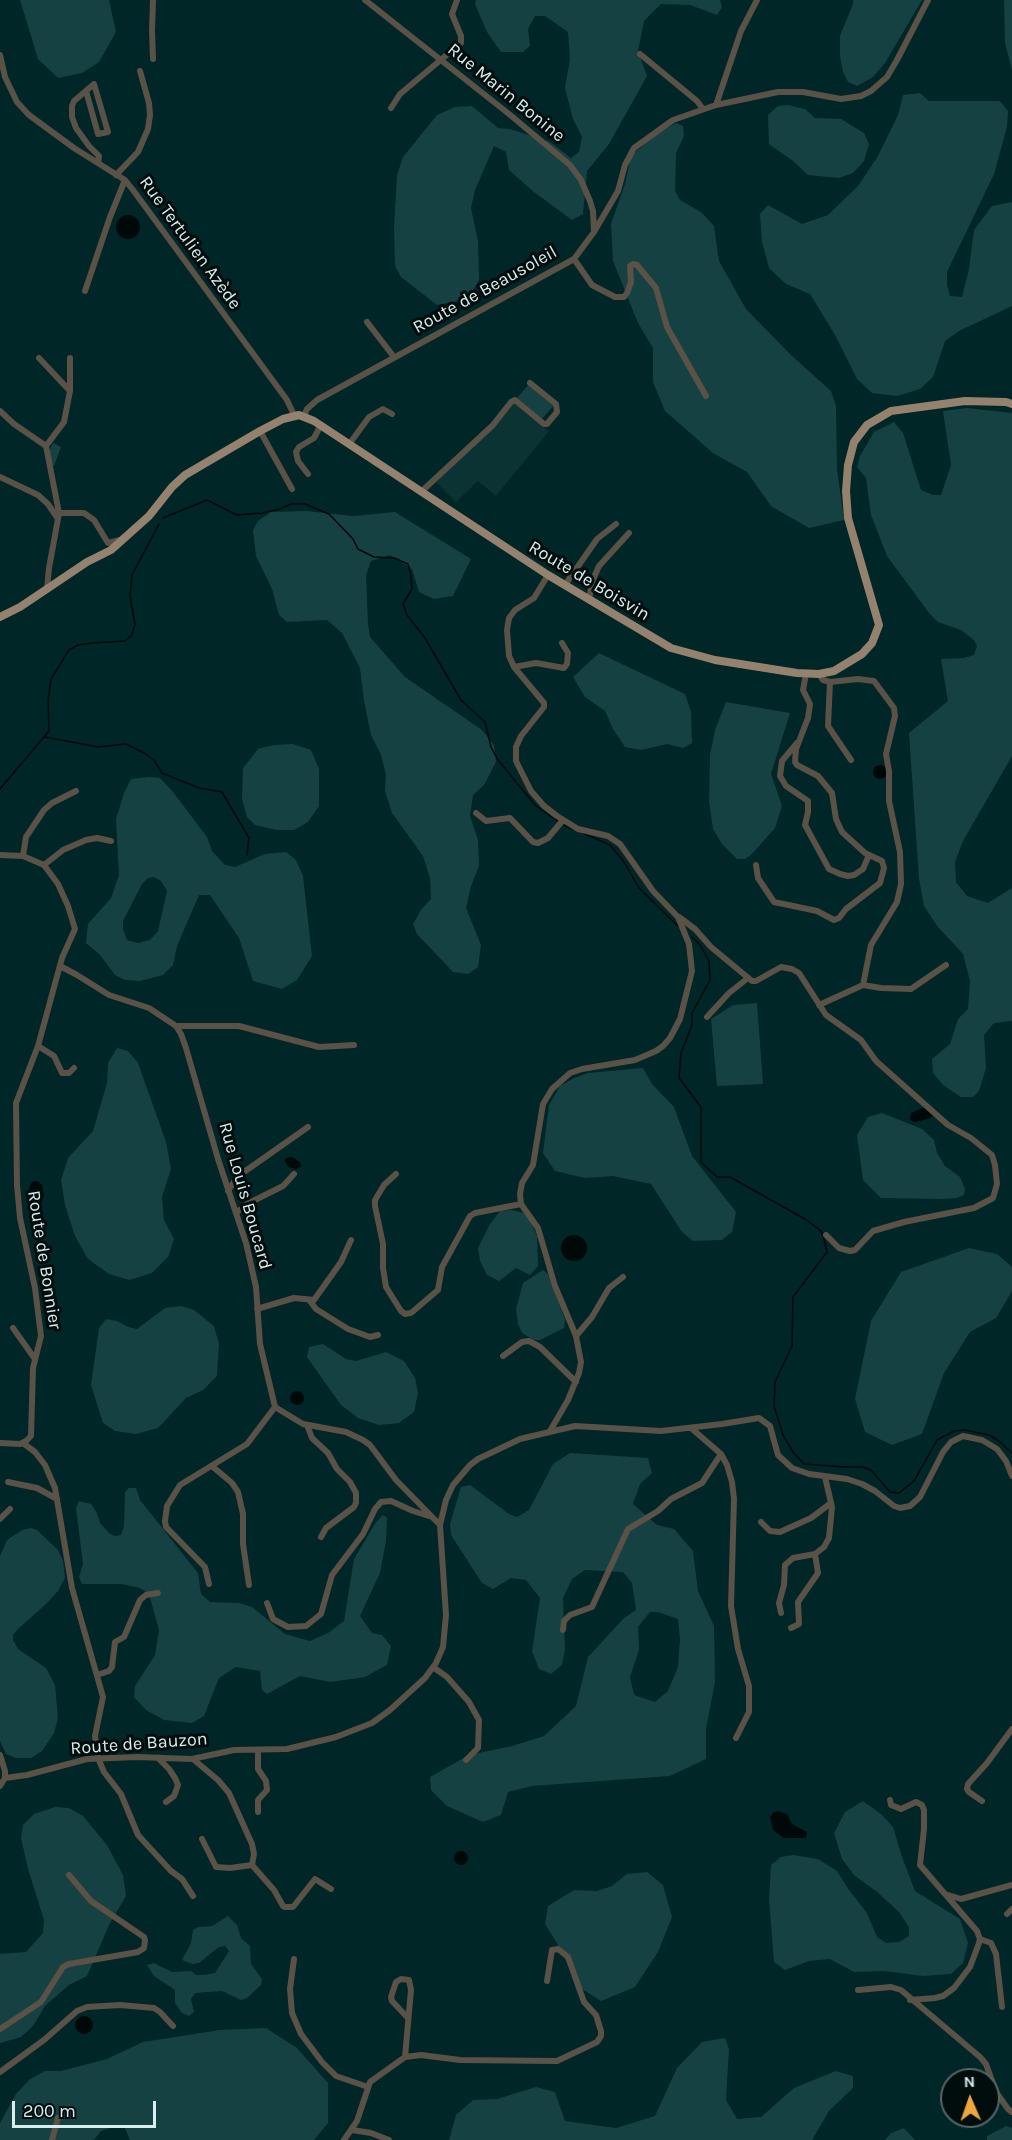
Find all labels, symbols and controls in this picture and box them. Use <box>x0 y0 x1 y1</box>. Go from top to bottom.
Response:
street label: Rue Marin Bonine <box>443 39 569 147</box>
street label: Rue Tertulien Azède <box>134 172 246 314</box>
street label: Route de Beausoleil <box>409 241 561 339</box>
street label: Route de Boisvin <box>525 536 653 626</box>
street label: Rue Louis Boucard <box>214 1120 276 1272</box>
street label: Route de Bonnier <box>22 1189 66 1331</box>
street label: Route de Bauzon <box>70 1728 208 1760</box>
north arrow <box>940 2068 1000 2128</box>
text: N <box>963 2072 975 2091</box>
scale bar <box>15 2089 159 2127</box>
text: 200 m <box>23 2100 76 2122</box>

